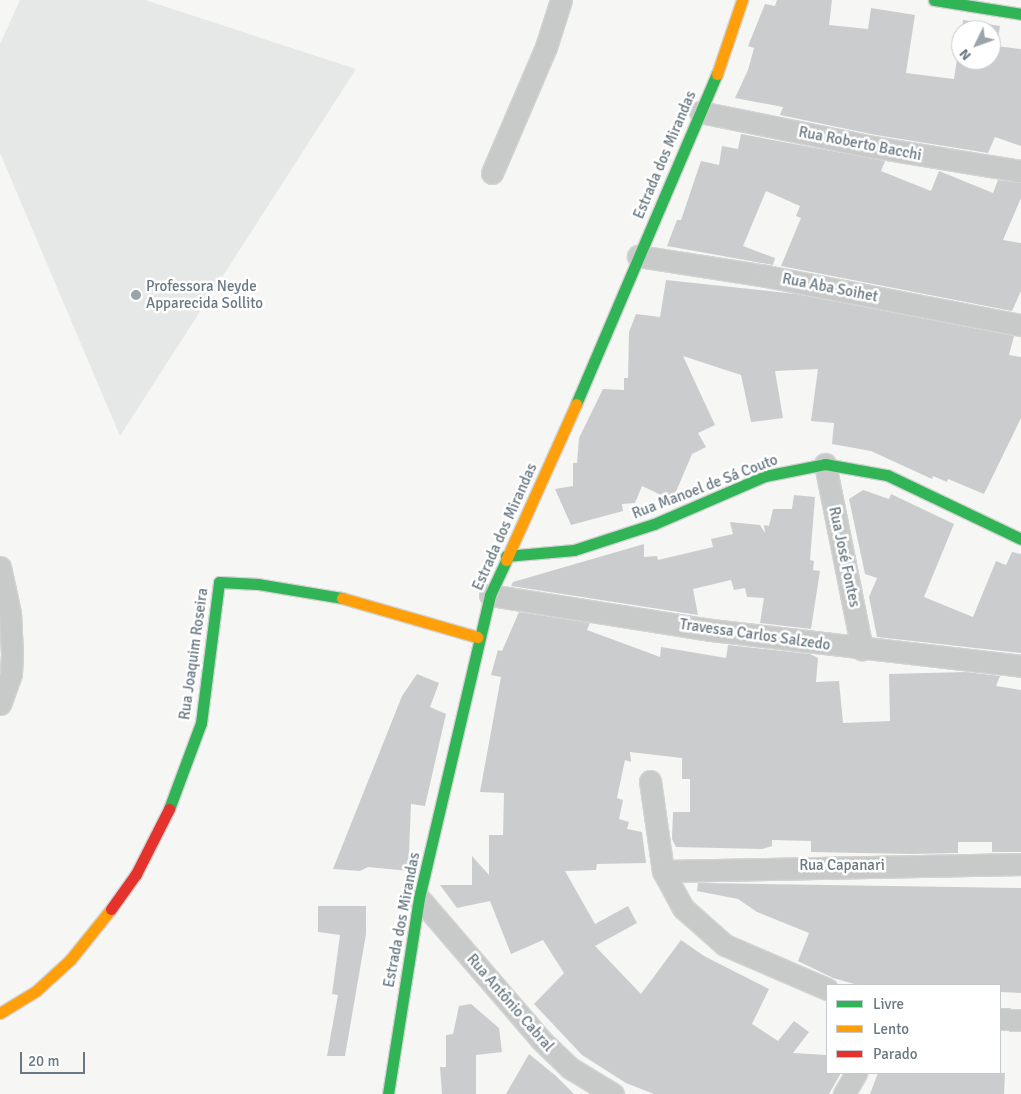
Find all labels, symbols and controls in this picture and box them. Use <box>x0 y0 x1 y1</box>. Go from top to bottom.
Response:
north arrow <box>951 20 1001 70</box>
text: N <box>956 45 975 64</box>
street label: Estrada dos Mirandas <box>630 88 700 222</box>
street label: Rua Roberto Bacchi <box>797 123 923 165</box>
street label: Rua Aba Soihet <box>781 270 879 306</box>
place label: Professora Neyde Apparecida Sollito <box>146 277 263 312</box>
marker: Professora Neyde Apparecida Sollito <box>130 289 142 301</box>
street label: Rua Manoel de Sá Couto <box>630 451 780 523</box>
street label: Estrada dos Mirandas <box>469 461 541 593</box>
street label: Rua José Fontes <box>825 505 863 609</box>
street label: Rua Joaquim Roseira <box>176 587 212 721</box>
street label: Travessa Carlos Salzedo <box>679 616 831 654</box>
street label: Estrada dos Mirandas <box>380 851 424 989</box>
street label: Rua Capanari <box>799 857 885 875</box>
street label: Rua Antônio Cabral <box>463 951 557 1055</box>
legend <box>826 984 1001 1074</box>
text: Livre <box>873 995 904 1013</box>
text: Lento <box>873 1020 909 1038</box>
scale bar <box>22 1042 88 1074</box>
text: Parado <box>873 1045 918 1063</box>
text: 20 m <box>28 1052 59 1070</box>

